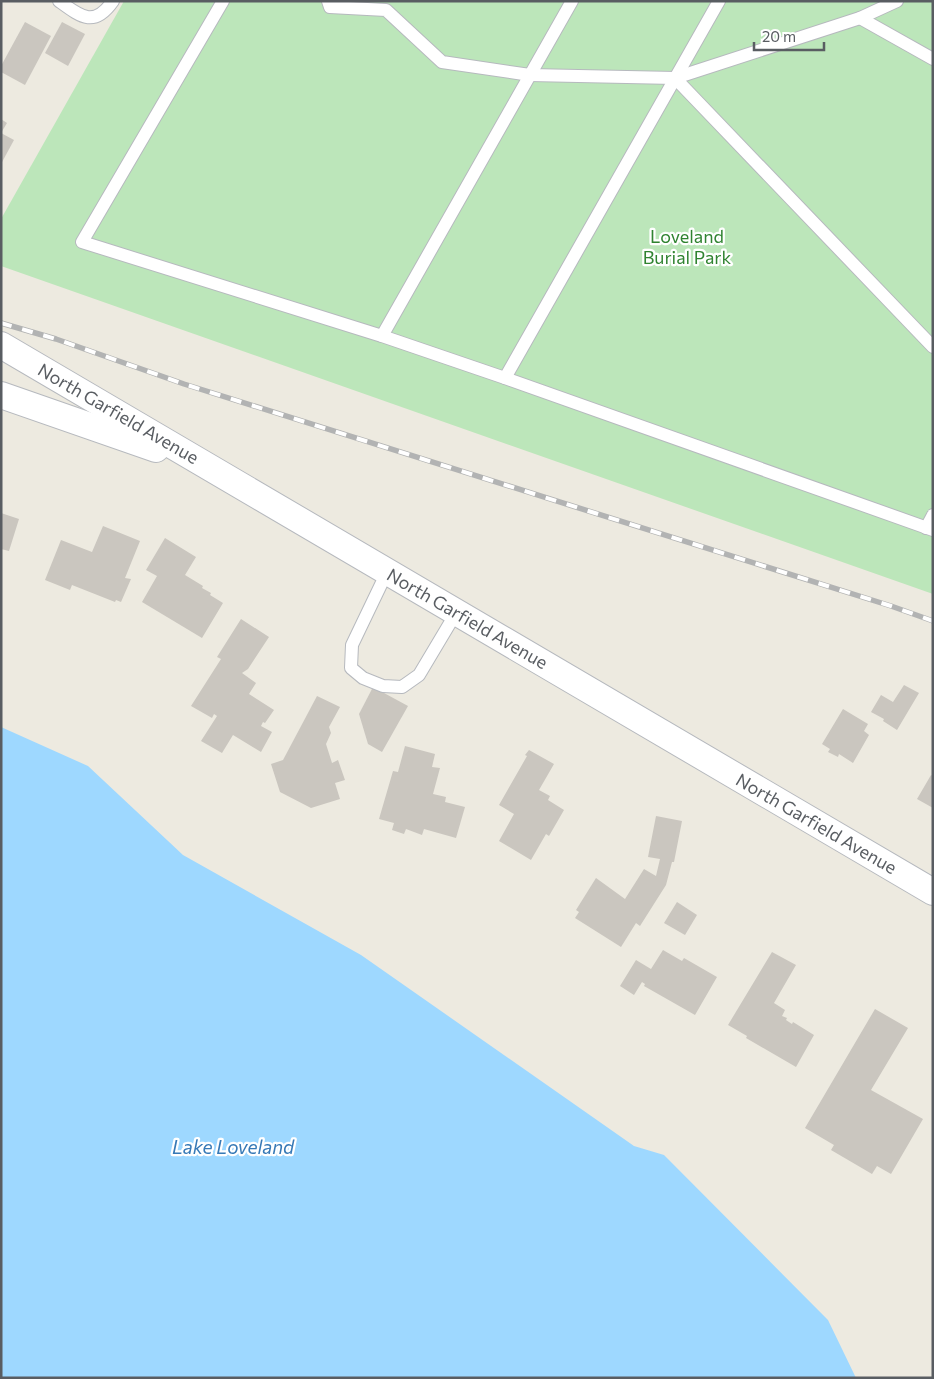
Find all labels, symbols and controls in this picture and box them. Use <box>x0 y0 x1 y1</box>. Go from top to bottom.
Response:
scale bar <box>754 20 824 52</box>
text: 20 m <box>762 27 796 45</box>
park label: Loveland Burial Park <box>643 225 732 268</box>
street label: North Garfield Avenue <box>34 358 203 468</box>
street label: North Garfield Avenue <box>383 563 552 673</box>
street label: North Garfield Avenue <box>732 768 901 878</box>
water label: Lake Loveland <box>172 1135 295 1158</box>

